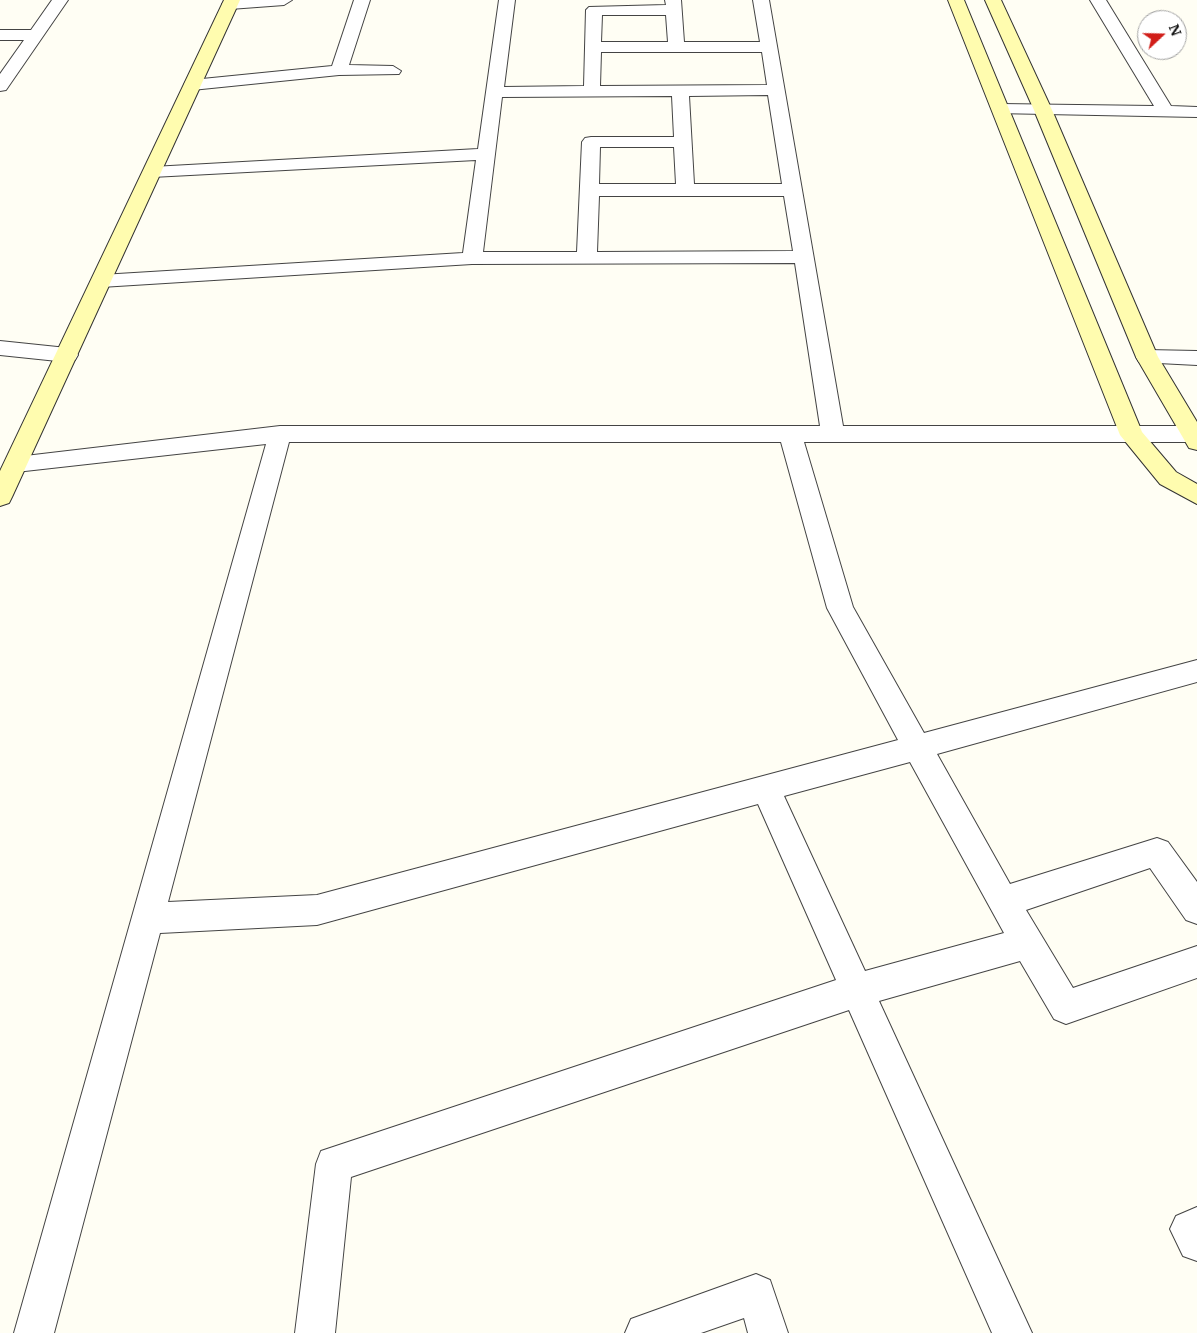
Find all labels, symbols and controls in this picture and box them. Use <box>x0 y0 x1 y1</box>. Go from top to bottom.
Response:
north arrow <box>1137 10 1187 60</box>
text: N <box>1165 22 1185 38</box>

